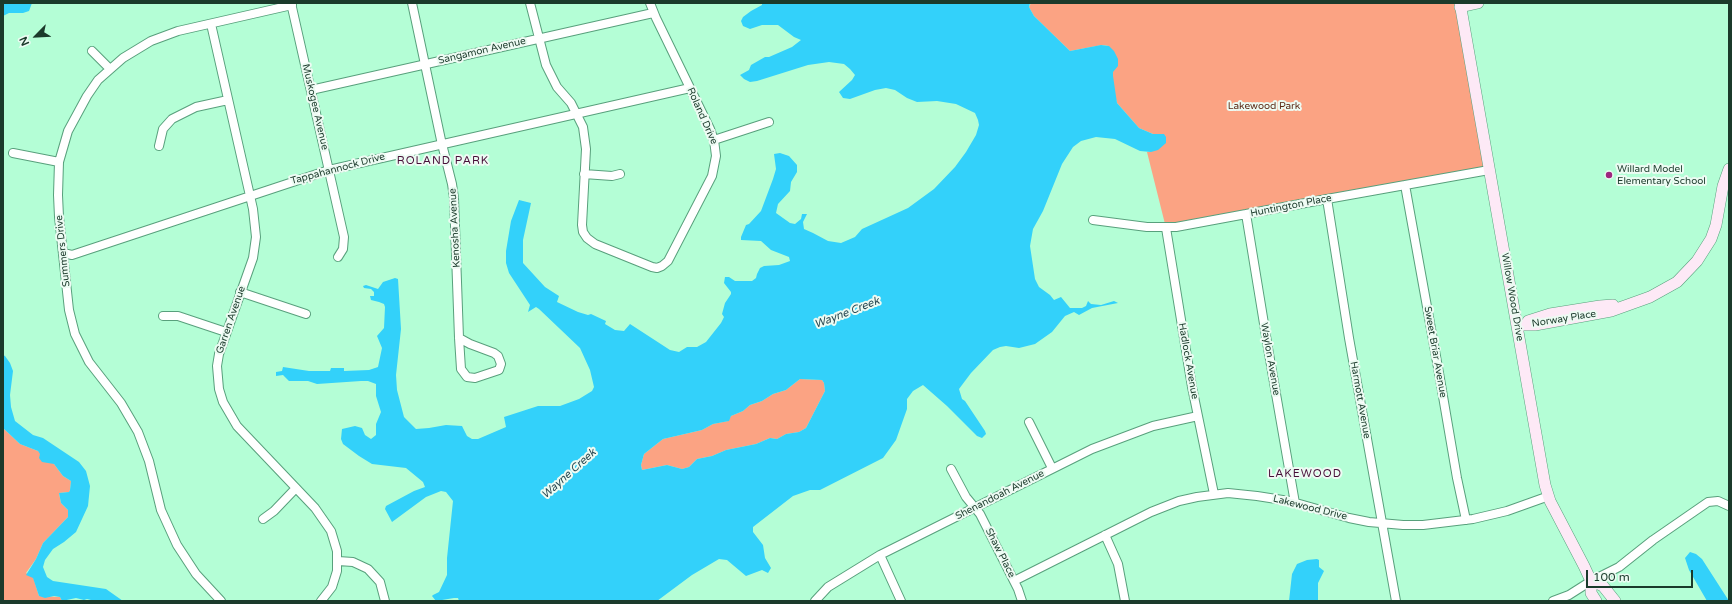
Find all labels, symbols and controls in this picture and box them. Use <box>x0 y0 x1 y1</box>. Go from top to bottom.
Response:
north arrow <box>16 16 56 56</box>
text: N <box>17 34 32 48</box>
street label: Sangamon Avenue <box>437 35 527 67</box>
street label: Muskogee Avenue <box>299 63 331 151</box>
street label: Roland Drive <box>684 86 720 146</box>
park label: Lakewood Park <box>1228 100 1300 112</box>
street label: Tappahannock Drive <box>290 151 386 187</box>
district label: ROLAND PARK <box>397 154 489 168</box>
place label: Willard Model Elementary School <box>1617 163 1706 186</box>
marker: Willard Model Elementary School <box>1604 170 1614 180</box>
street label: Kenosha Avenue <box>447 188 463 268</box>
street label: Huntington Place <box>1249 192 1333 220</box>
street label: Summers Drive <box>53 215 73 287</box>
street label: Willow Wood Drive <box>1498 252 1526 342</box>
street label: Garren Avenue <box>214 285 248 355</box>
water label: Wayne Creek <box>813 295 881 331</box>
street label: Sweet Briar Avenue <box>1421 305 1449 399</box>
street label: Norway Place <box>1531 308 1597 330</box>
street label: Hadlock Avenue <box>1175 322 1201 400</box>
street label: Waylon Avenue <box>1258 322 1282 396</box>
street label: Harmott Avenue <box>1347 360 1373 440</box>
water label: Wayne Creek <box>539 446 599 502</box>
street label: Shenandoah Avenue <box>954 467 1046 523</box>
district label: LAKEWOOD <box>1268 467 1342 481</box>
street label: Lakewood Drive <box>1272 493 1348 523</box>
street label: Shaw Place <box>982 526 1018 580</box>
scale bar <box>1588 562 1695 588</box>
text: 100 m <box>1593 570 1630 584</box>

